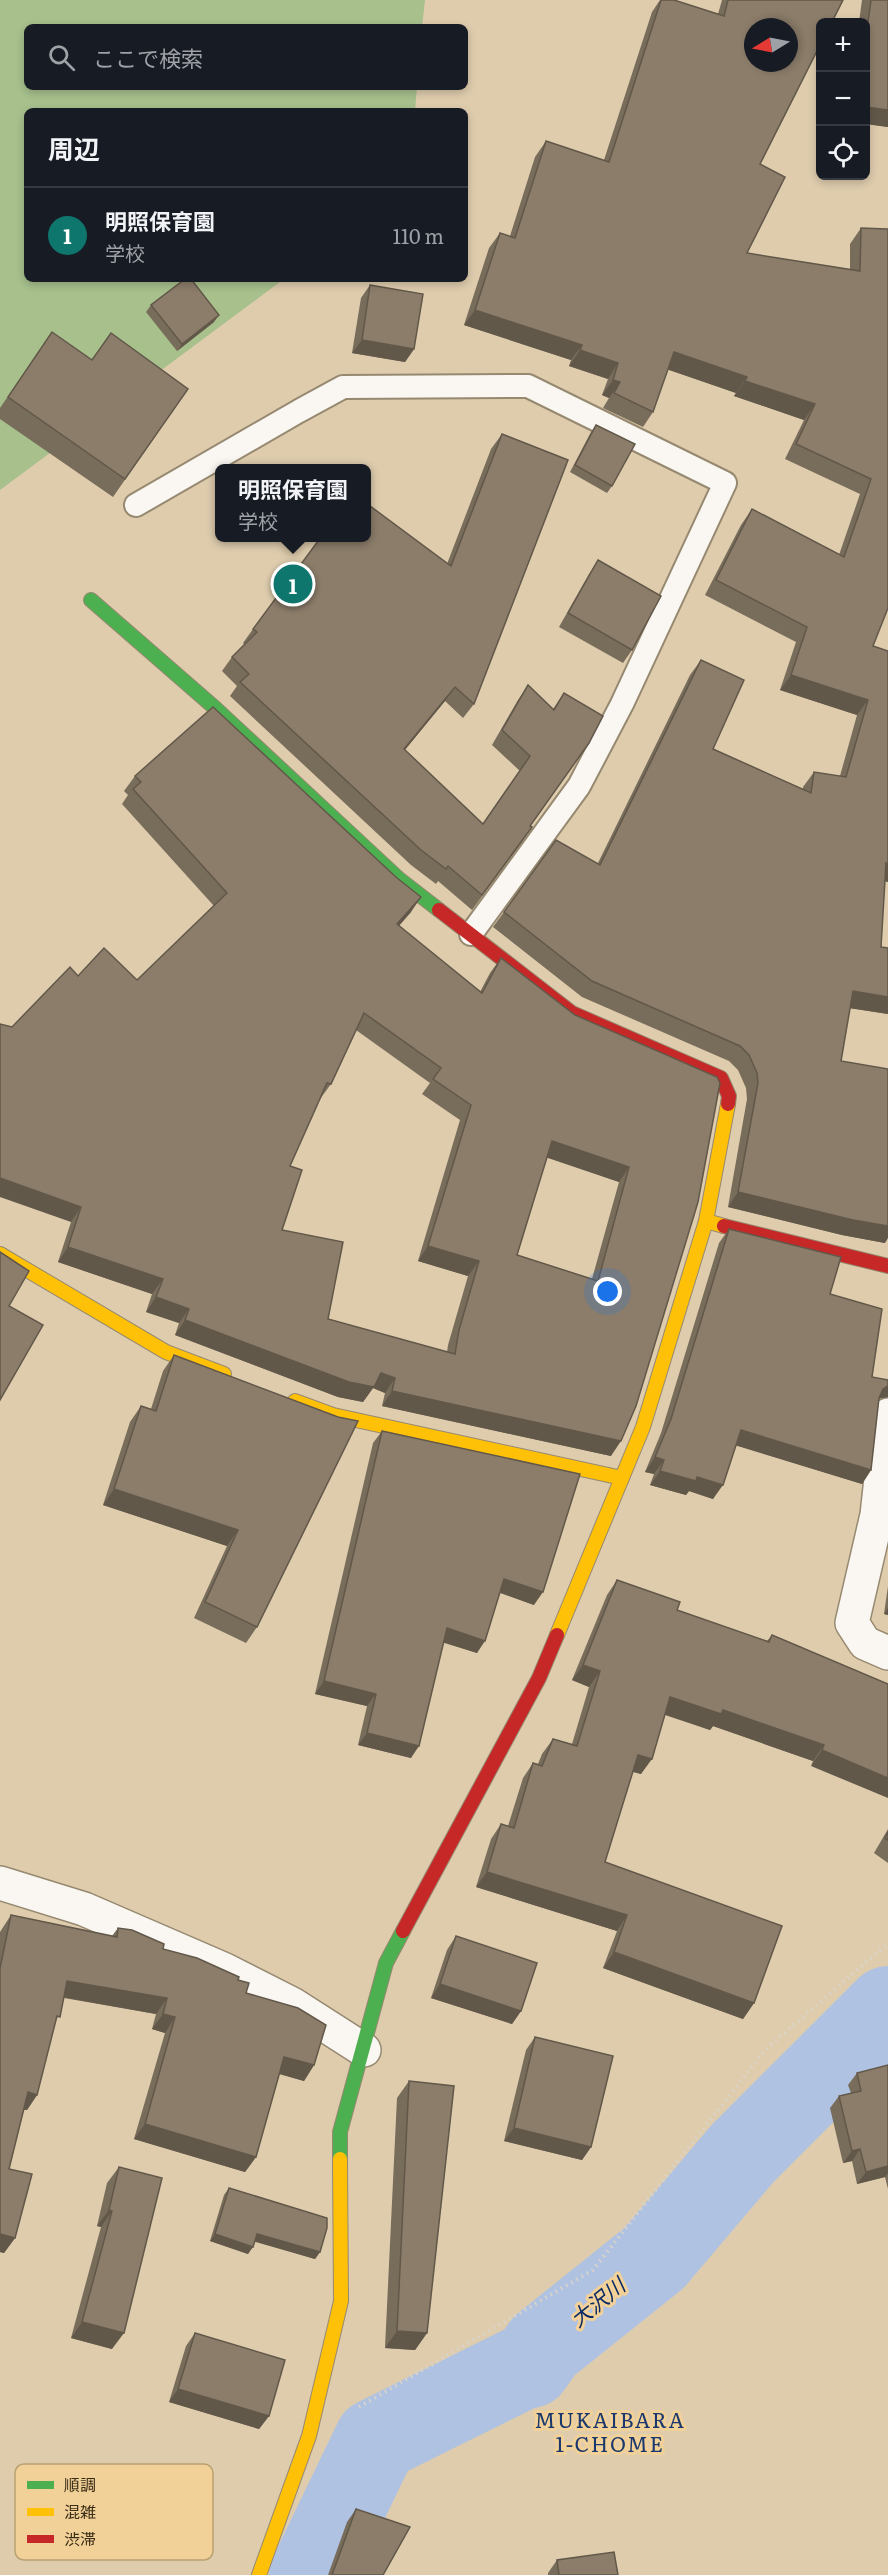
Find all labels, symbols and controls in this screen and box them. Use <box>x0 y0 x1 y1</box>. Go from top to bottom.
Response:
north arrow <box>744 18 798 72</box>
map controls <box>816 18 870 180</box>
button: + <box>816 18 870 72</box>
search box <box>24 24 468 90</box>
icon: search <box>45 41 78 74</box>
text: ここで検索 <box>93 41 203 74</box>
button: − <box>816 72 870 126</box>
button: locate <box>816 126 870 180</box>
text: 周辺 <box>48 128 100 167</box>
text: 明照保育園 <box>105 204 215 237</box>
text: 1 <box>63 220 72 250</box>
text: 110 m <box>393 220 444 250</box>
text: 学校 <box>105 237 145 267</box>
popup <box>215 464 371 542</box>
text: 明照保育園 <box>238 472 348 505</box>
text: 学校 <box>238 505 278 535</box>
pin: 1 <box>274 562 312 606</box>
your location <box>593 1277 622 1306</box>
water label: 大沢川 <box>562 2268 632 2333</box>
district label: MUKAIBARA 1-CHOME <box>535 2403 685 2458</box>
legend <box>15 2464 213 2560</box>
text: 順調 <box>64 2472 96 2496</box>
text: 混雑 <box>64 2499 96 2523</box>
text: 渋滞 <box>64 2526 96 2550</box>

